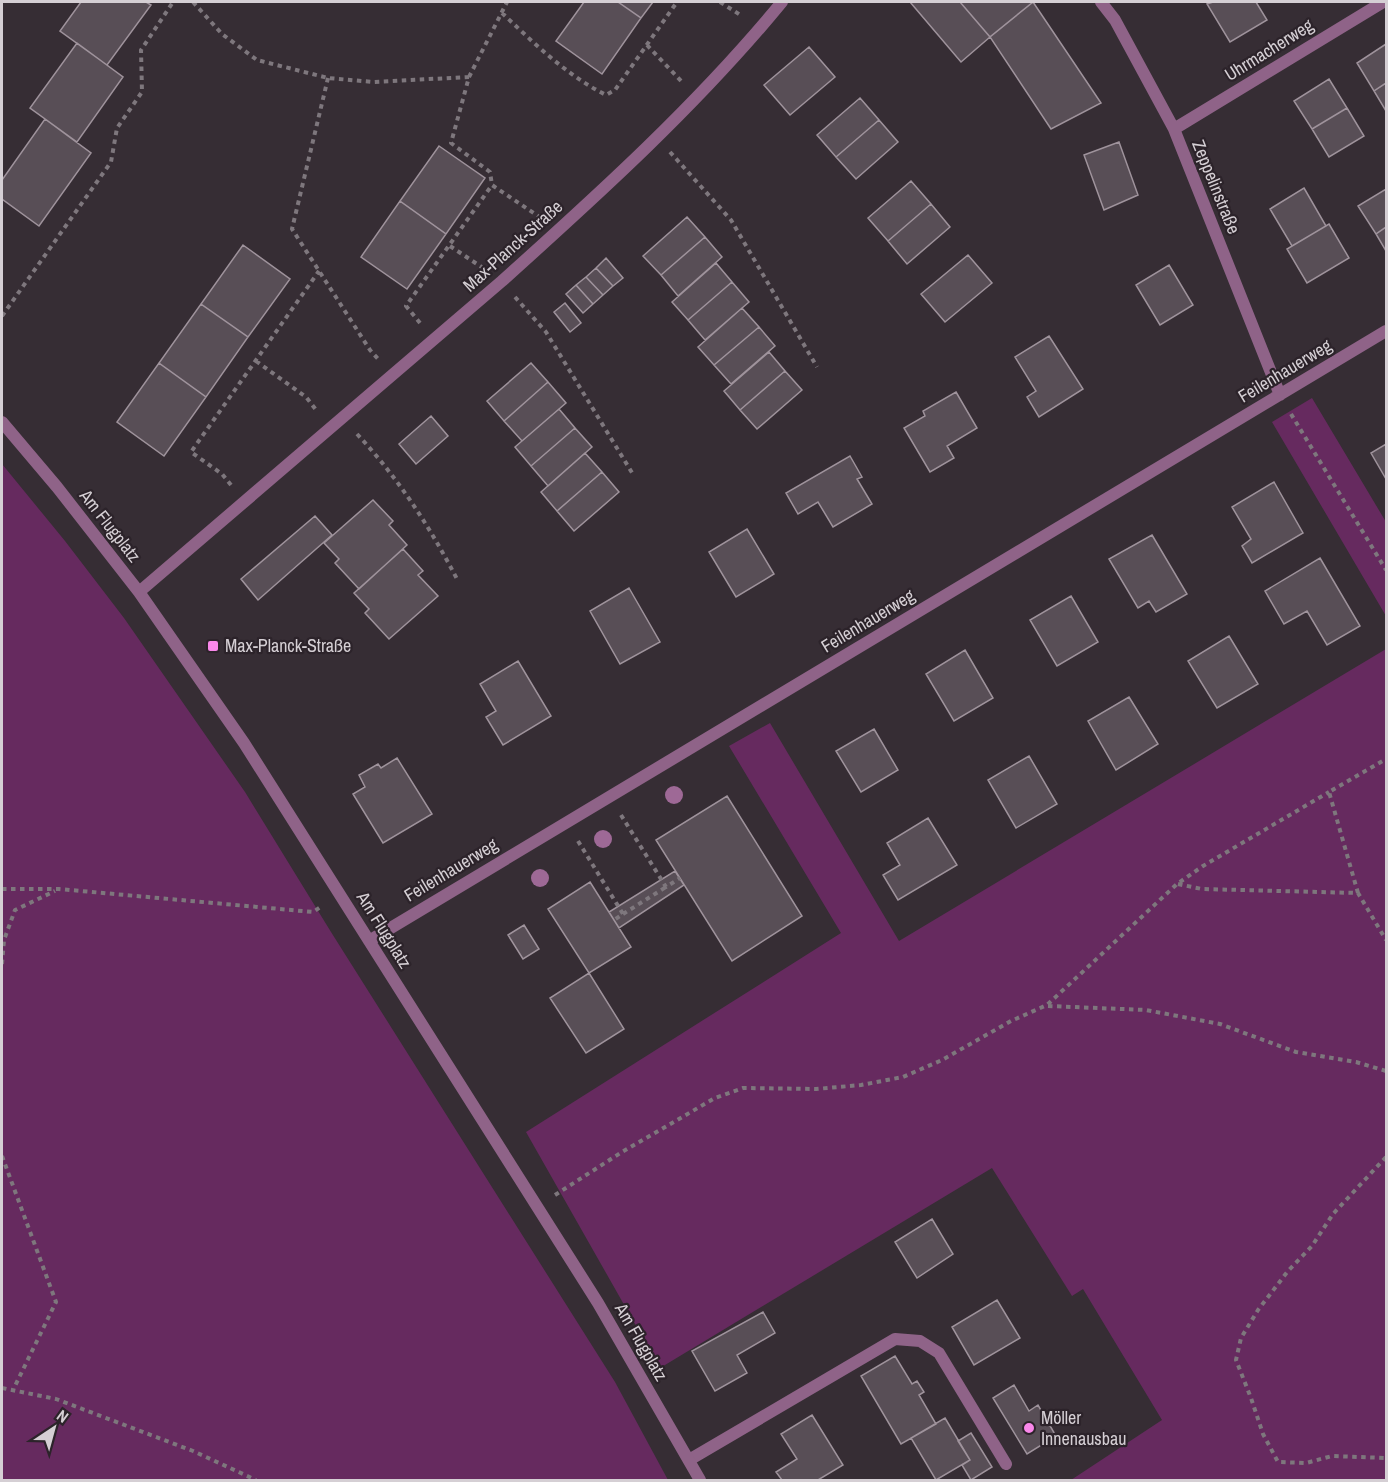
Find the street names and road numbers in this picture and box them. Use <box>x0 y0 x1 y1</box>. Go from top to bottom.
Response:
street label: Uhrmacherweg <box>1220 12 1318 87</box>
street label: Zeppelinstraße <box>1186 136 1247 238</box>
street label: Max-Planck-Straße <box>457 194 568 297</box>
street label: Feilenhauerweg <box>1233 332 1337 408</box>
street label: Am Flugplatz <box>73 483 147 567</box>
street label: Feilenhauerweg <box>816 582 920 658</box>
street label: Feilenhauerweg <box>399 831 503 907</box>
street label: Am Flugplatz <box>350 886 418 973</box>
street label: Am Flugplatz <box>609 1297 674 1385</box>

